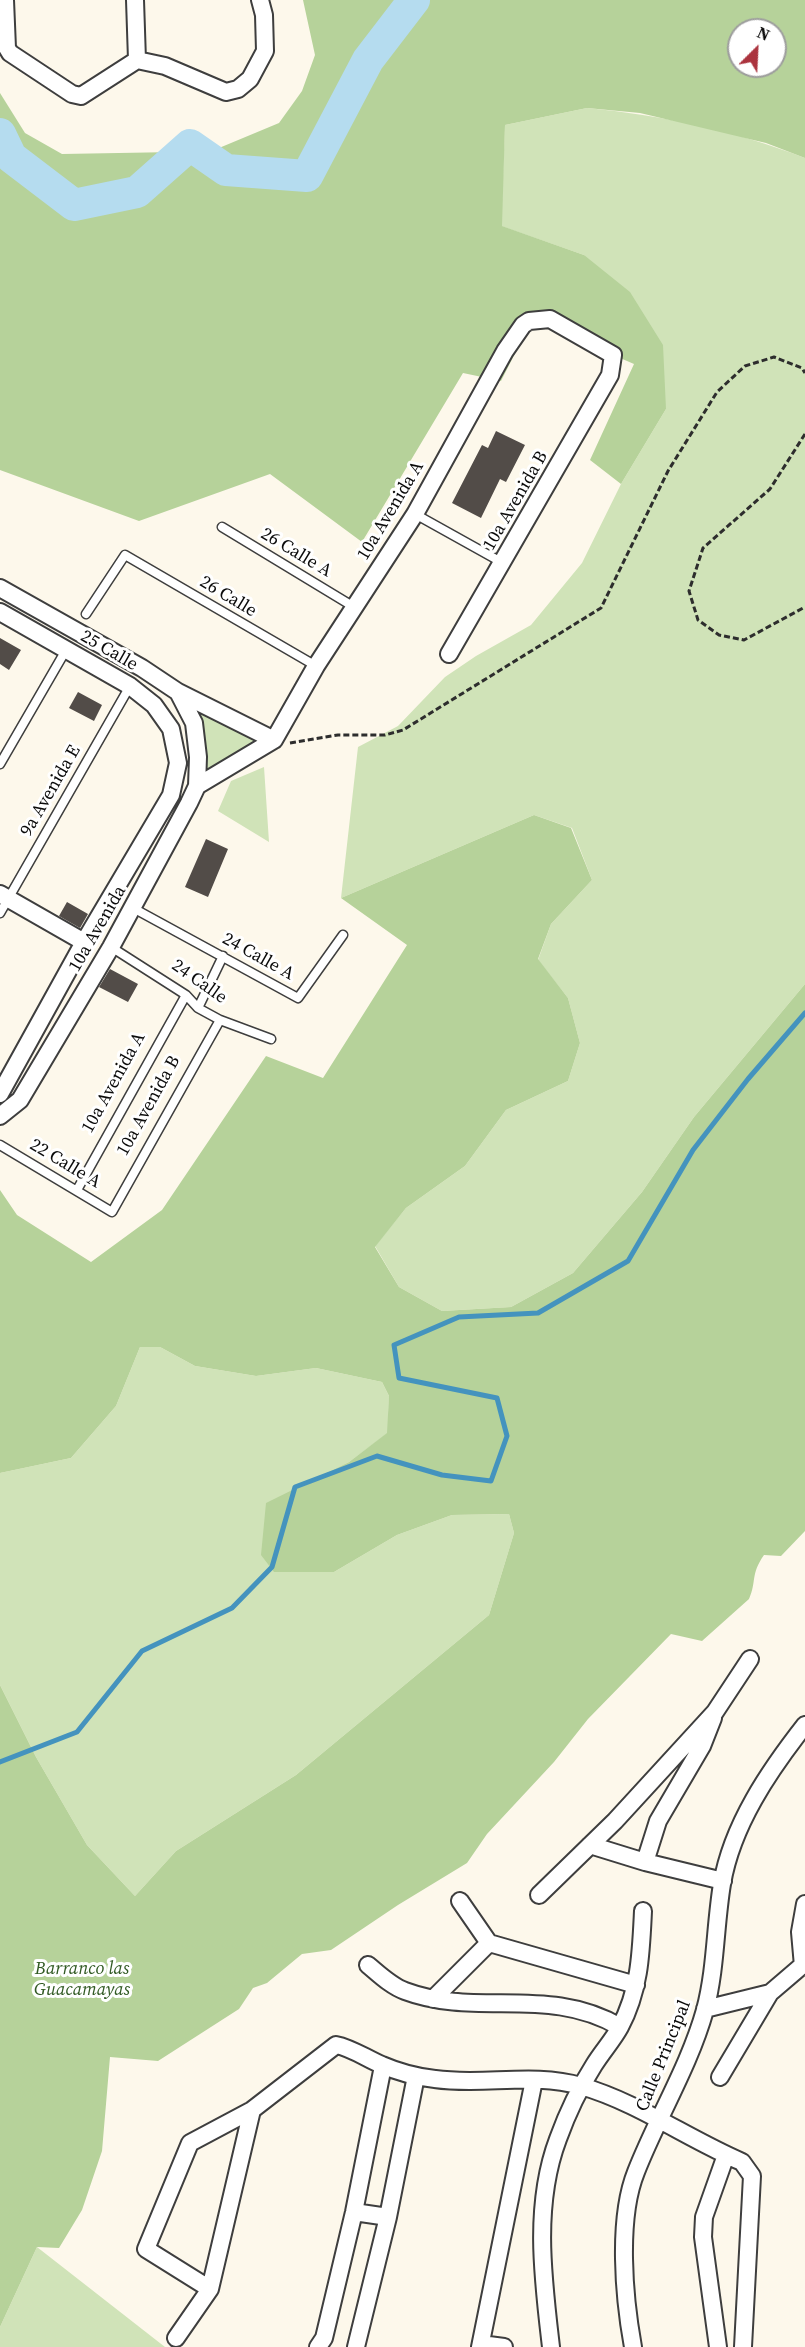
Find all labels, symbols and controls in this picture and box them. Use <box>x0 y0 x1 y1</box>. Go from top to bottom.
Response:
north arrow <box>727 18 787 78</box>
text: N <box>754 21 773 46</box>
street label: 10a Avenida B <box>479 447 553 555</box>
street label: 10a Avenida A <box>353 458 429 564</box>
street label: 26 Calle A <box>257 523 335 583</box>
street label: 26 Calle <box>196 572 260 622</box>
street label: 25 Calle <box>76 626 142 676</box>
street label: 9a Avenida E <box>16 742 86 840</box>
street label: 10a Avenida <box>65 882 131 976</box>
street label: 24 Calle A <box>218 928 298 986</box>
street label: 24 Calle <box>167 955 231 1009</box>
street label: 10a Avenida A <box>77 1029 151 1137</box>
street label: 10a Avenida B <box>113 1052 185 1160</box>
street label: 22 Calle A <box>26 1134 104 1194</box>
park label: Barranco las Guacamayas <box>34 1958 130 2000</box>
street label: Calle Principal <box>632 1997 696 2115</box>

